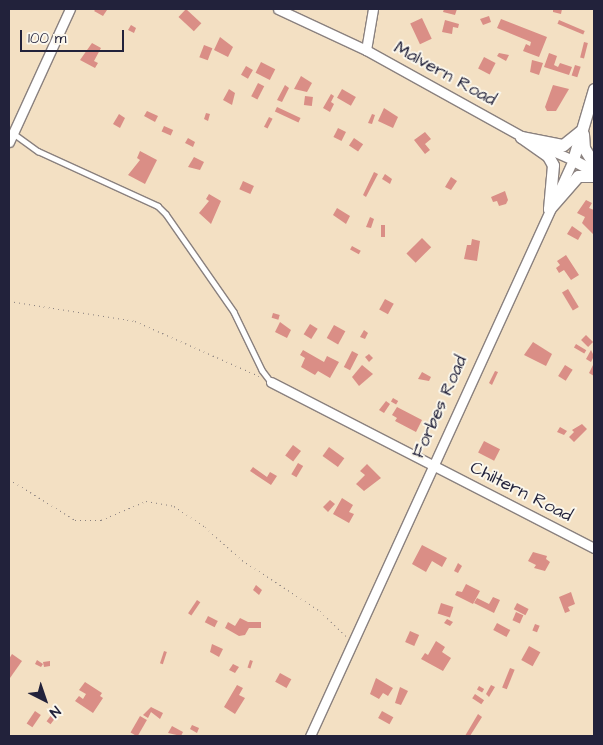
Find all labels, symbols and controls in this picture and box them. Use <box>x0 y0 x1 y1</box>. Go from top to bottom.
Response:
scale bar <box>22 20 126 52</box>
text: 100 m <box>28 28 67 49</box>
street label: Malvern Road <box>390 37 500 111</box>
street label: Forbes Road <box>408 352 472 462</box>
street label: Chiltern Road <box>466 457 576 527</box>
north arrow <box>20 675 70 725</box>
text: N <box>45 701 65 722</box>

